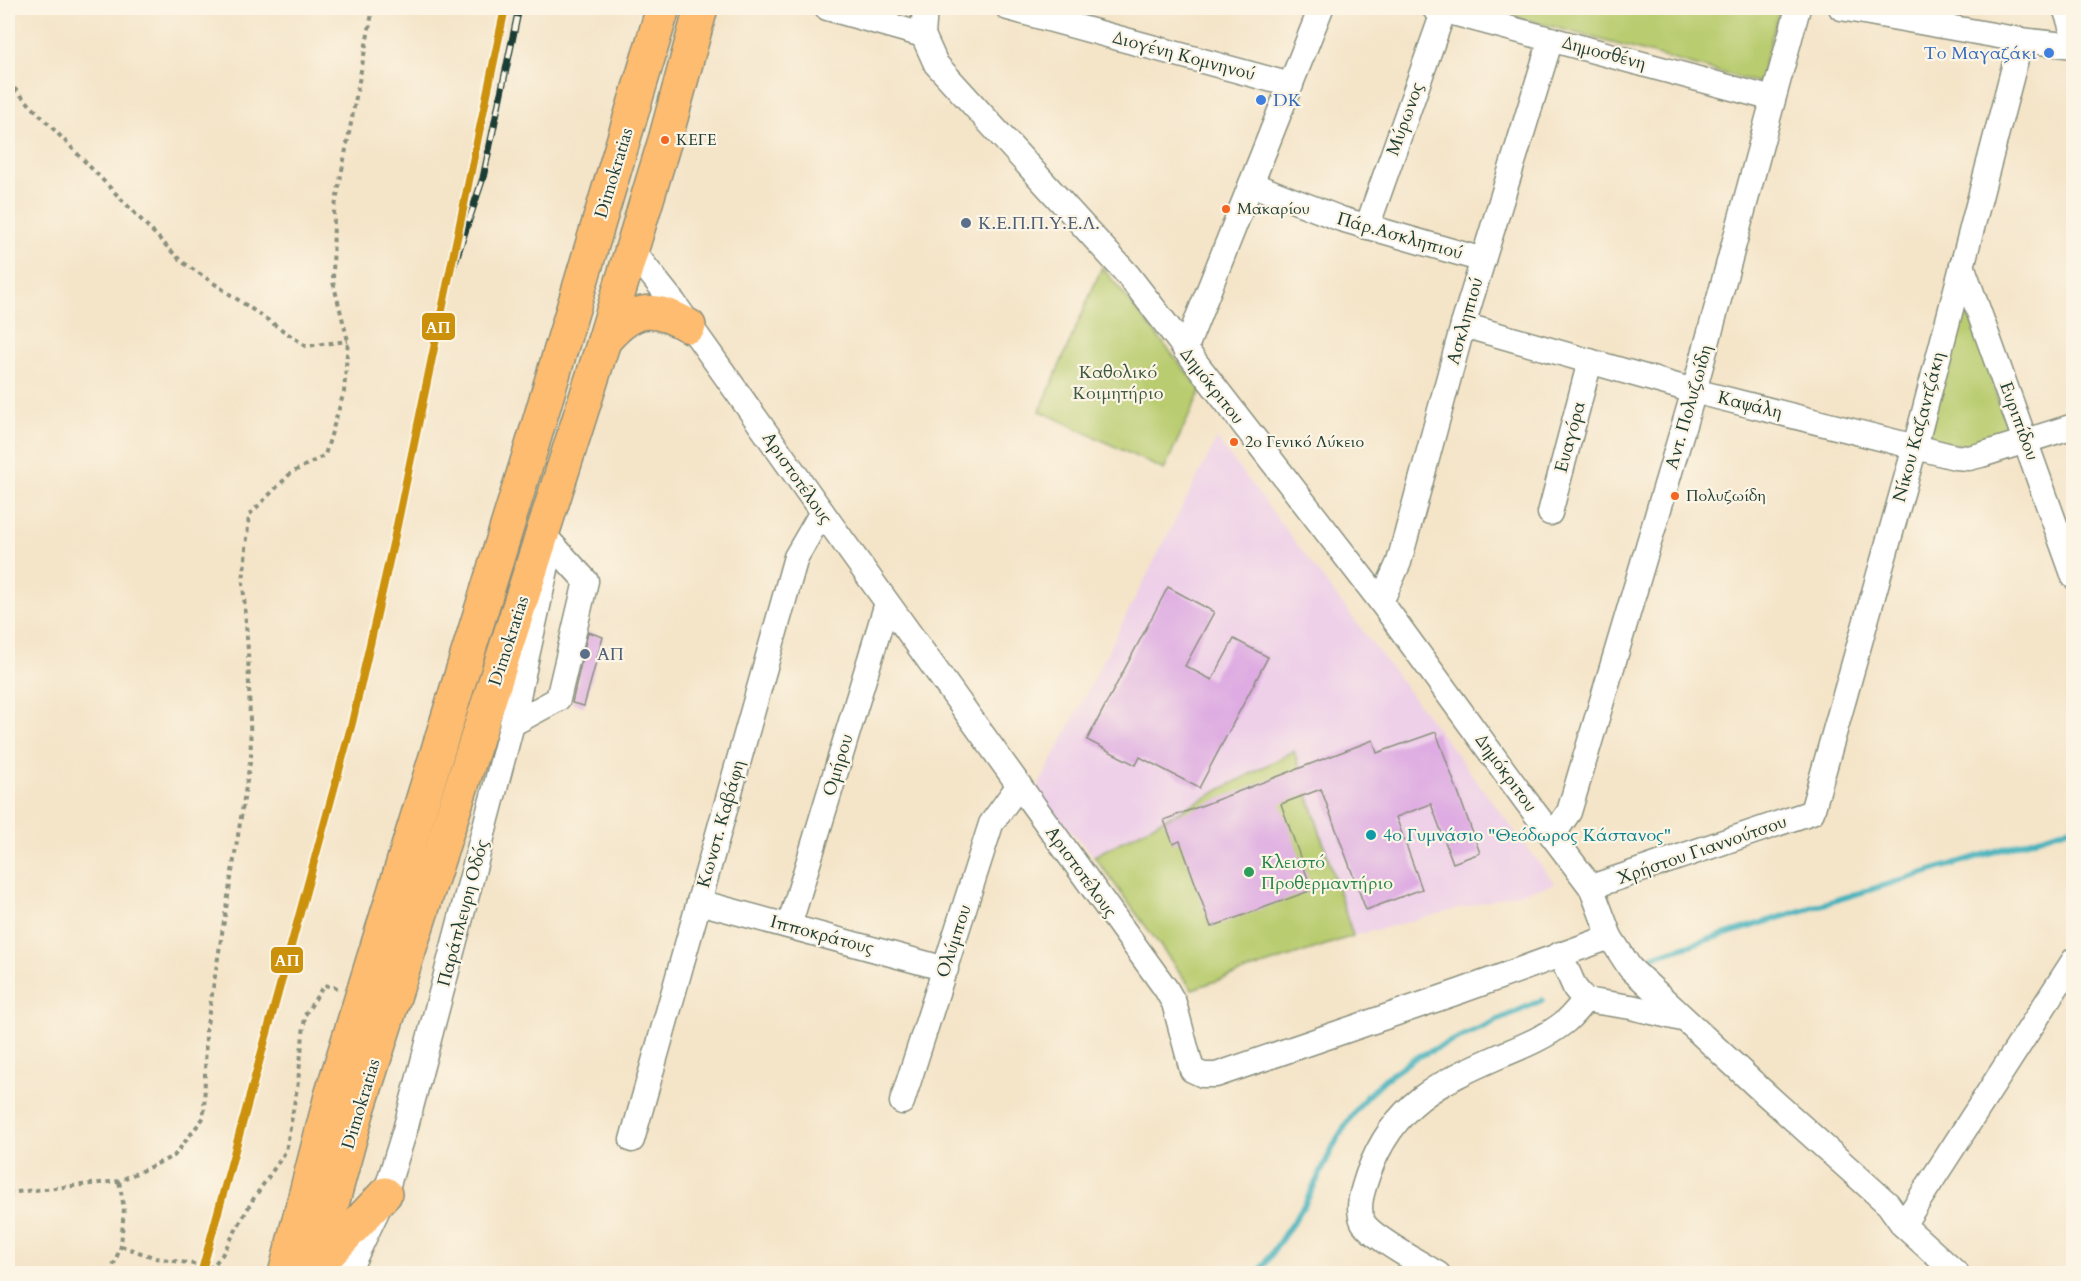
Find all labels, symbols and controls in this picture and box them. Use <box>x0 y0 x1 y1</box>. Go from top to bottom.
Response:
street label: Διογένη Κομνηνού <box>1110 25 1258 87</box>
street label: Δημοσθένη <box>1559 30 1649 76</box>
place label: Το Μαγαζάκι <box>1924 41 2037 66</box>
marker: Το Μαγαζάκι <box>2042 46 2056 60</box>
street label: Μύρωνος <box>1380 79 1430 159</box>
place label: DK <box>1273 88 1302 113</box>
marker: DK <box>1254 93 1268 107</box>
street label: Dimokratias <box>588 125 640 221</box>
place label: ΚΕΓΕ <box>676 129 717 151</box>
marker: ΚΕΓΕ <box>659 134 671 146</box>
place label: Μακαρίου <box>1237 198 1310 220</box>
marker: Μακαρίου <box>1220 203 1232 215</box>
street label: Πάρ.Ασκληπιού <box>1334 206 1466 266</box>
place label: Κ.Ε.Π.Π.Υ.Ε.Λ. <box>978 211 1100 236</box>
marker: Κ.Ε.Π.Π.Υ.Ε.Λ. <box>959 216 973 230</box>
street label: Ασκληπιού <box>1441 274 1489 368</box>
line badge: ΑΠ <box>421 312 456 341</box>
text: ΑΠ <box>425 317 451 339</box>
street label: Δημόκριτου <box>1174 342 1250 430</box>
street label: Αντ. Πολυζωίδη <box>1659 342 1719 472</box>
street label: Νίκου Καζαντζάκη <box>1887 349 1951 505</box>
park label: Καθολικό Κοιμητήριο <box>1073 360 1164 406</box>
street label: Ευριπίδου <box>1993 378 2045 464</box>
street label: Καψάλη <box>1715 385 1785 425</box>
street label: Ευαγόρα <box>1549 399 1591 475</box>
street label: Αριστοτέλους <box>756 427 838 529</box>
place label: 2ο Γενικό Λύκειο <box>1245 431 1365 453</box>
marker: 2ο Γενικό Λύκειο <box>1228 436 1240 448</box>
place label: Πολυζωίδη <box>1686 485 1766 507</box>
marker: Πολυζωίδη <box>1669 490 1681 502</box>
street label: Dimokratias <box>483 593 535 689</box>
place label: ΑΠ <box>597 642 624 667</box>
marker: ΑΠ <box>578 647 592 661</box>
street label: Δημόκριτου <box>1469 729 1543 817</box>
street label: Ομήρου <box>817 731 859 799</box>
street label: Κωνστ. Καβάφη <box>691 757 751 891</box>
street label: Χρήστου Γιαννούτσου <box>1614 809 1790 891</box>
street label: Αριστοτέλους <box>1039 821 1123 923</box>
place label: 4ο Γυμνάσιο "Θεόδωρος Κάστανος" <box>1383 823 1671 848</box>
marker: 4ο Γυμνάσιο "Θεόδωρος Κάστανος" <box>1364 828 1378 842</box>
street label: Παράπλευρη Οδός <box>431 836 495 989</box>
place label: Κλειστό Προθερμαντήριο <box>1261 850 1393 896</box>
marker: Κλειστό Προθερμαντήριο <box>1242 865 1256 879</box>
street label: Ολύμπου <box>930 901 978 981</box>
street label: Ιπποκράτους <box>767 909 877 961</box>
line badge: ΑΠ <box>270 946 304 974</box>
text: ΑΠ <box>274 950 300 972</box>
street label: Dimokratias <box>335 1056 387 1152</box>

